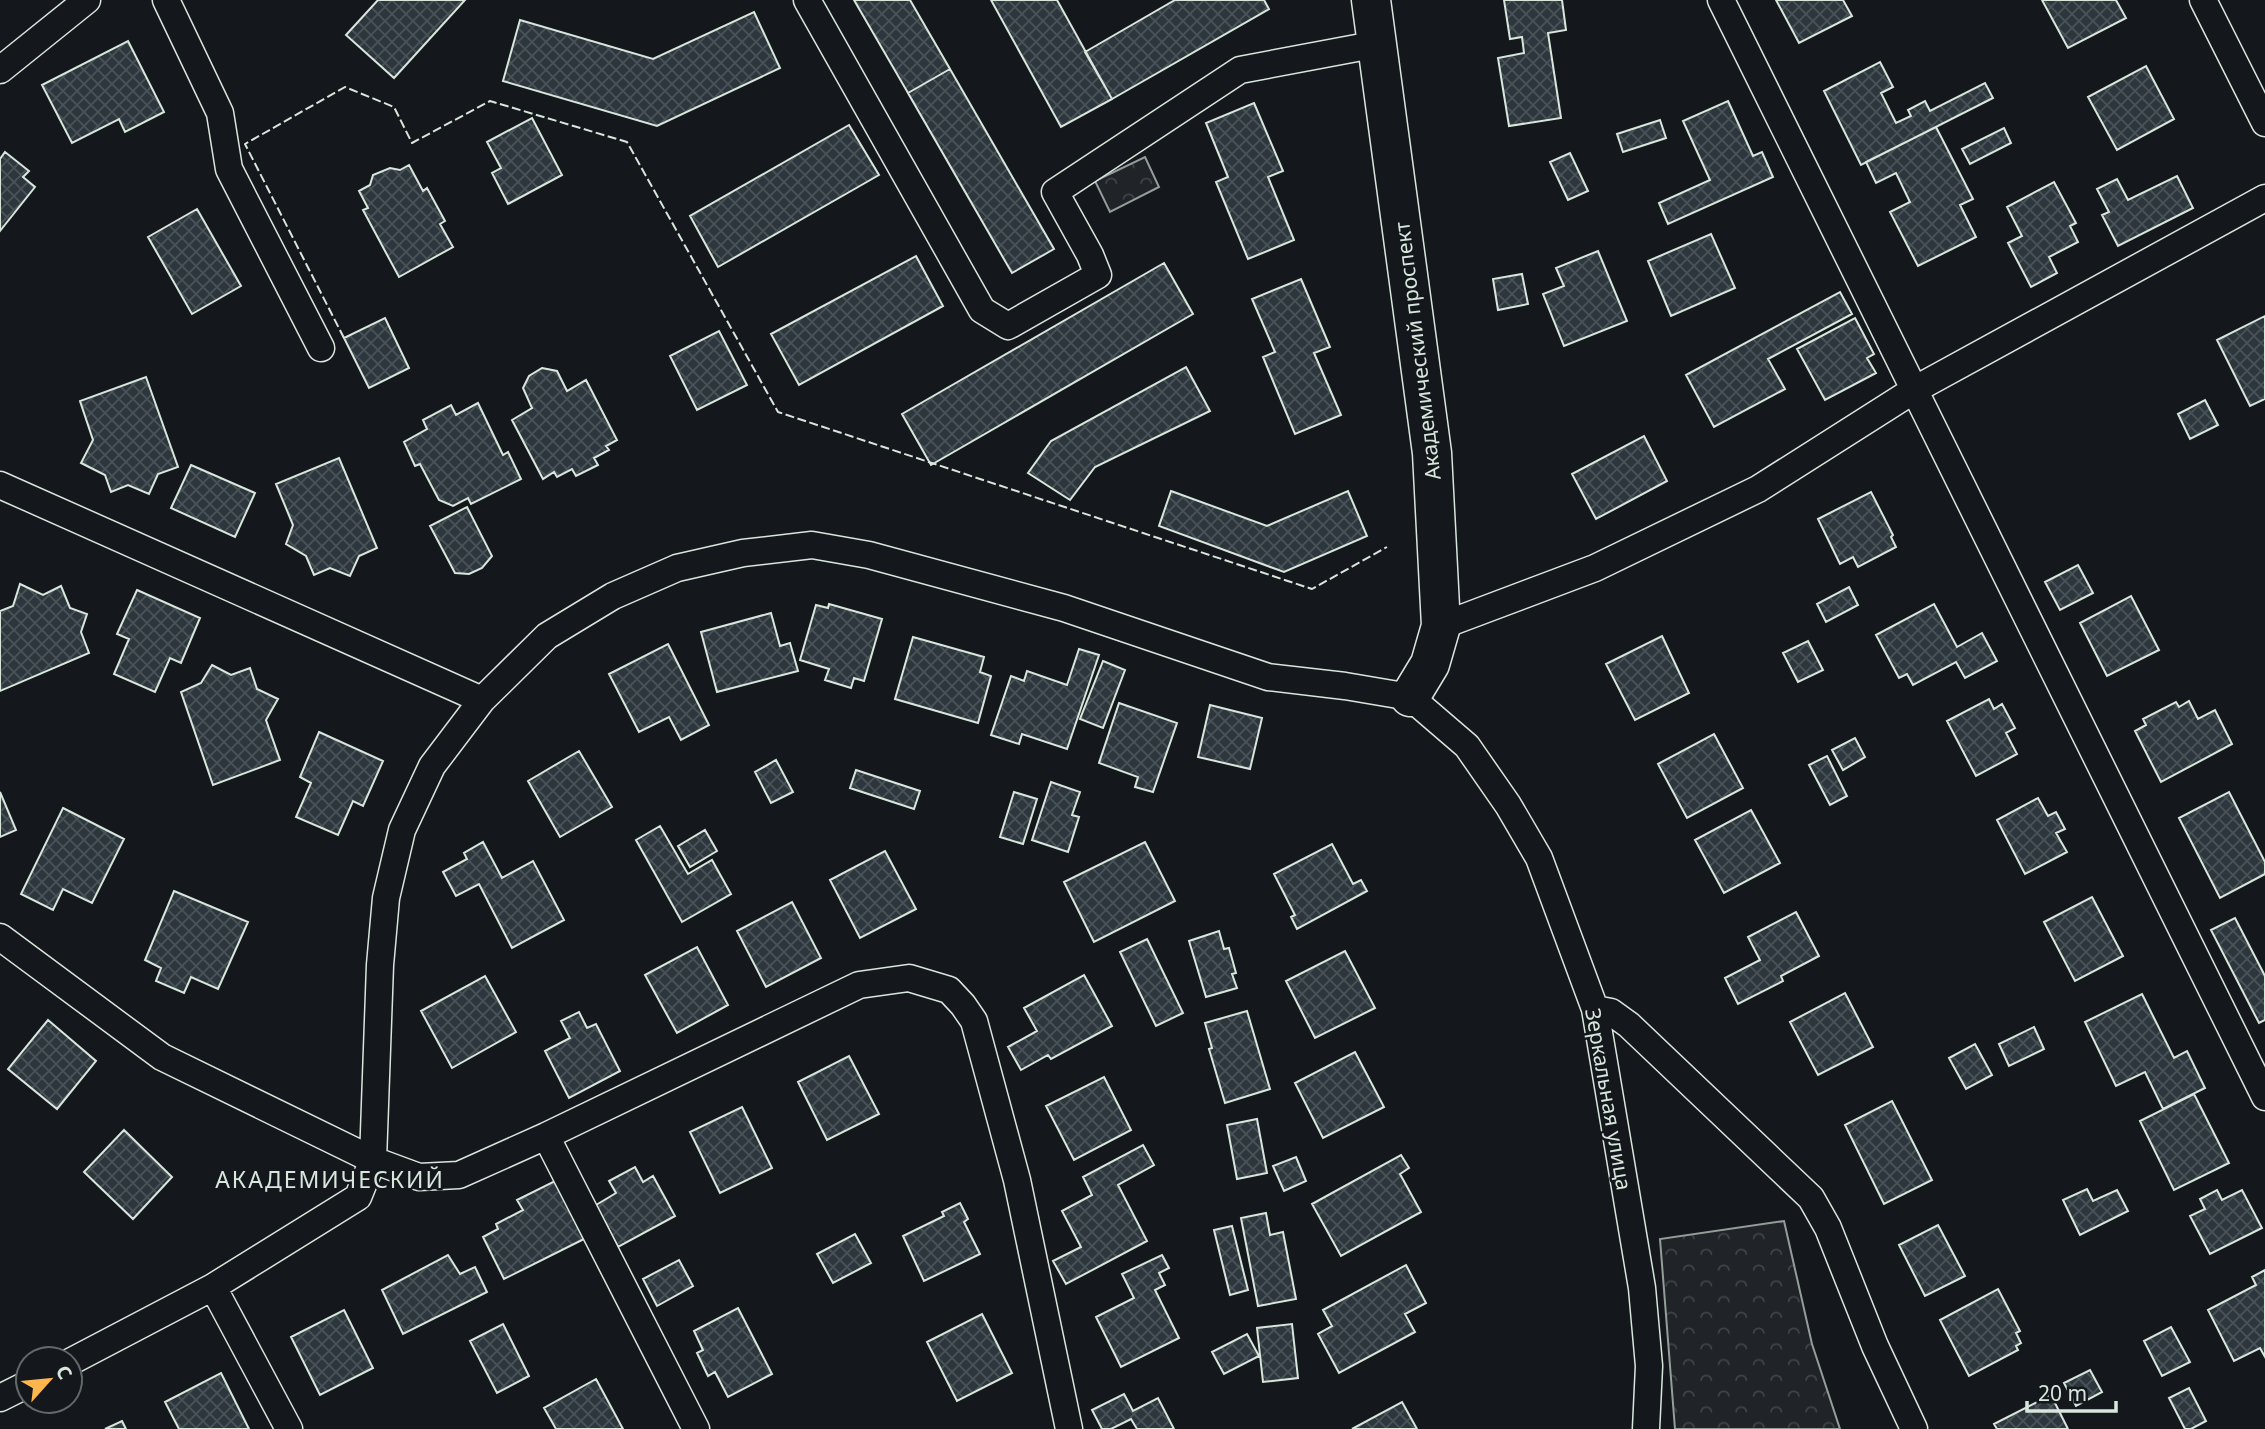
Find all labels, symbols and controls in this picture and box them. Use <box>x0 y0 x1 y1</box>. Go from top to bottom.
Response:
street label: Академический проспект <box>1387 220 1447 482</box>
street label: Зеркальная улица <box>1579 1006 1639 1192</box>
district label: АКАДЕМИЧЕСКИЙ <box>215 1163 445 1195</box>
north arrow <box>14 1345 84 1415</box>
text: С <box>50 1361 79 1384</box>
scale bar <box>2027 1370 2116 1414</box>
text: 20 m <box>2038 1379 2087 1407</box>

